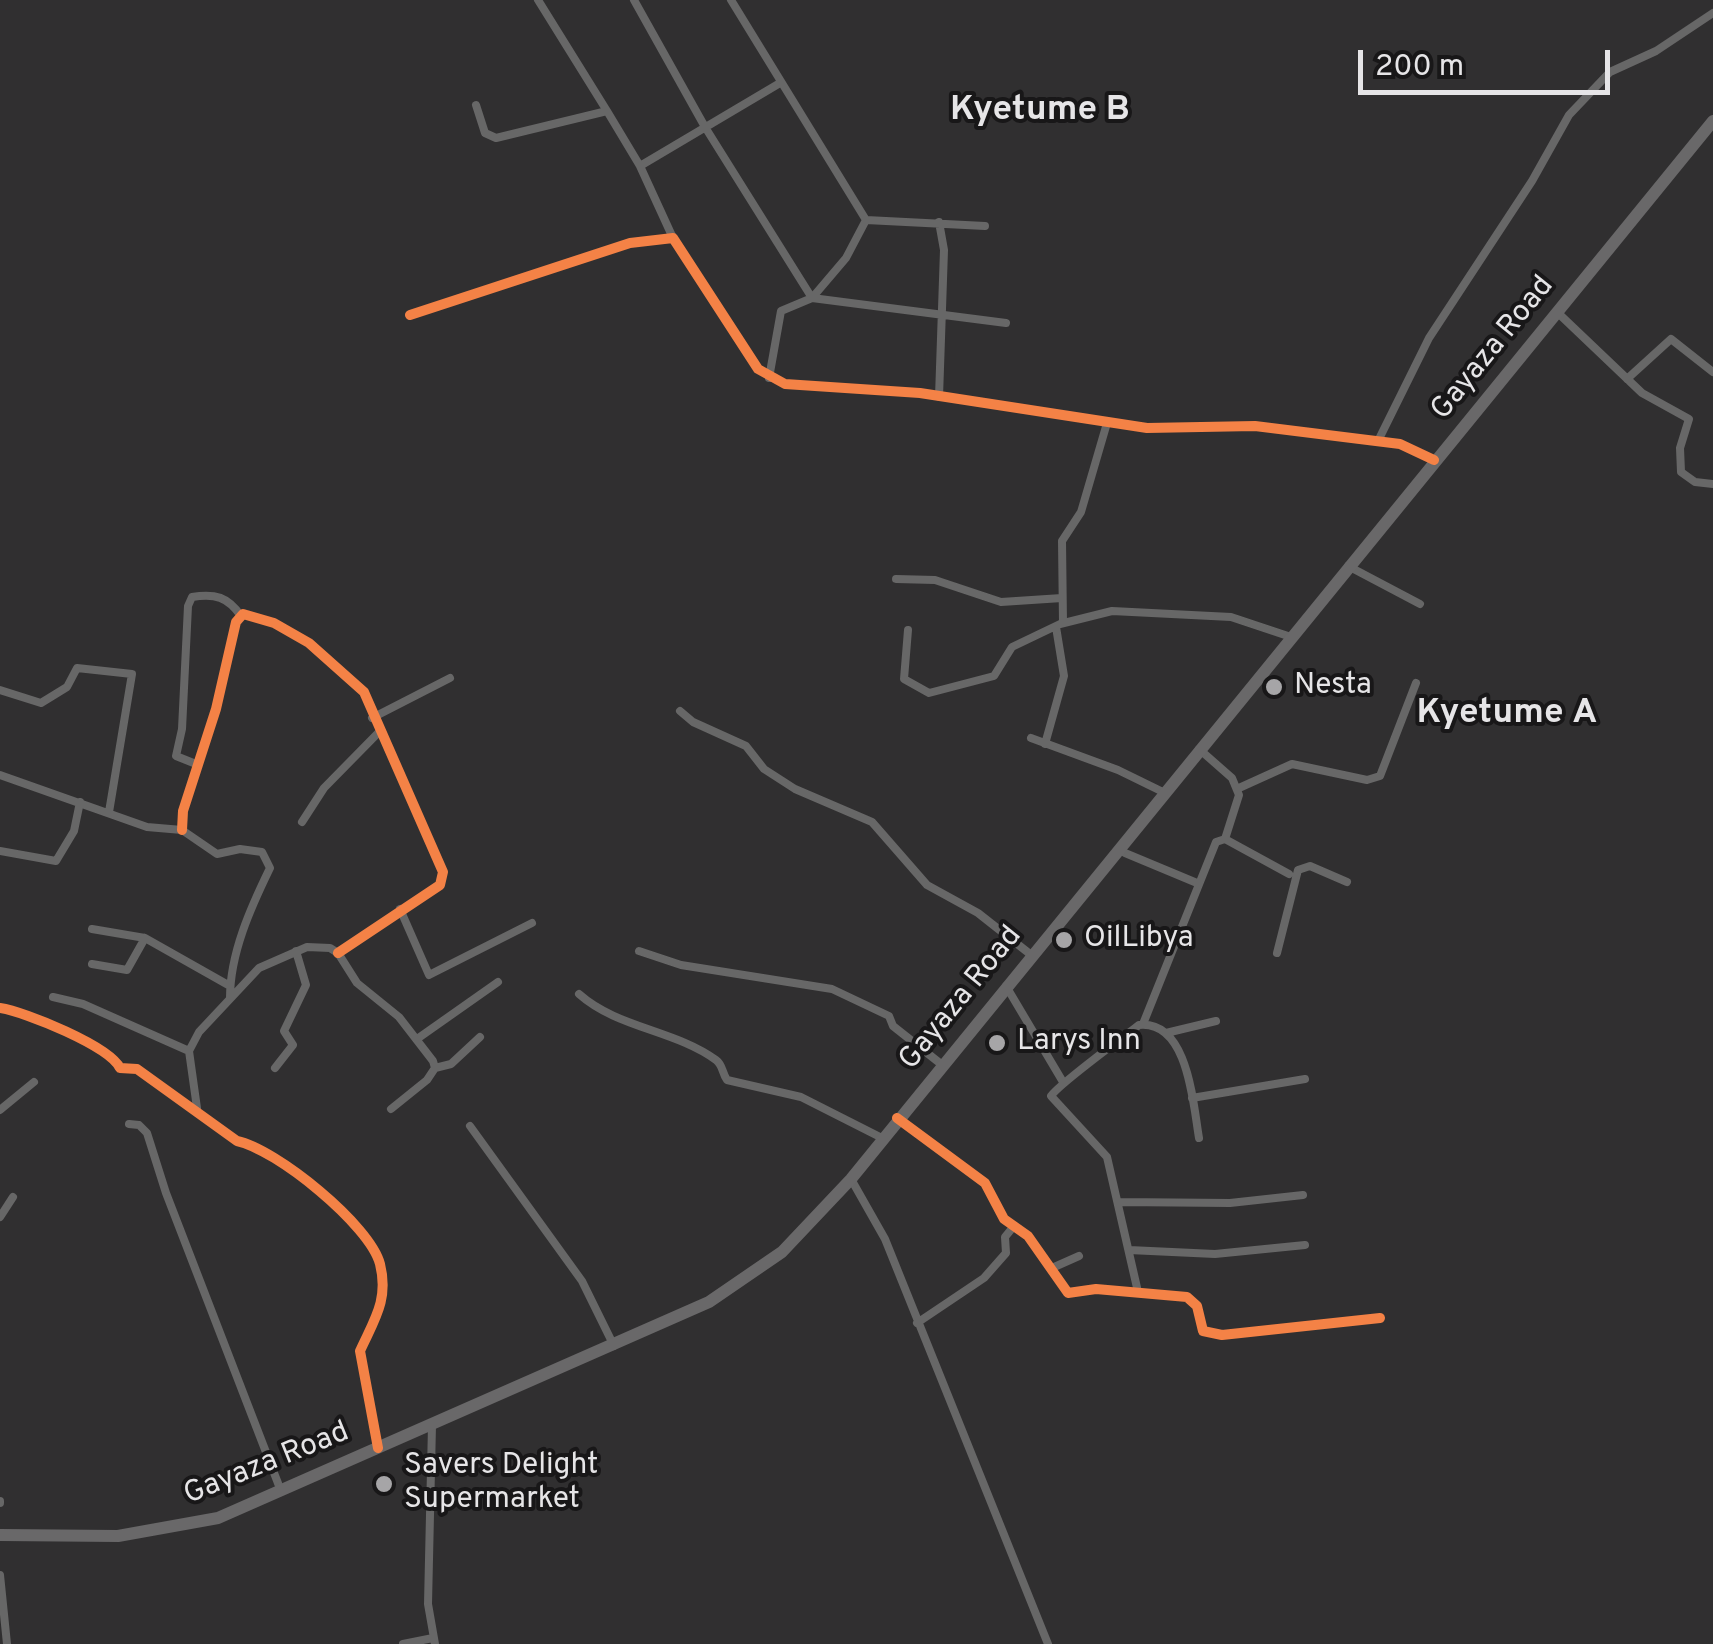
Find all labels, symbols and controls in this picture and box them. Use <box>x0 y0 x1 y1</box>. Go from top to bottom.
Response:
scale bar <box>1363 30 1616 92</box>
text: 200 m <box>1375 49 1464 86</box>
district label: Kyetume B <box>950 91 1130 133</box>
street label: Gayaza Road <box>1425 270 1563 428</box>
place label: Nesta <box>1294 669 1372 705</box>
marker: Nesta <box>1263 676 1285 698</box>
district label: Kyetume A <box>1417 694 1597 736</box>
street label: Gayaza Road <box>893 920 1031 1078</box>
place label: OilLibya <box>1084 922 1194 958</box>
marker: OilLibya <box>1053 929 1075 951</box>
place label: Larys Inn <box>1017 1025 1141 1061</box>
marker: Larys Inn <box>986 1032 1008 1054</box>
street label: Gayaza Road <box>179 1416 355 1514</box>
place label: Savers Delight Supermarket <box>404 1449 598 1520</box>
marker: Savers Delight Supermarket <box>373 1473 395 1495</box>

